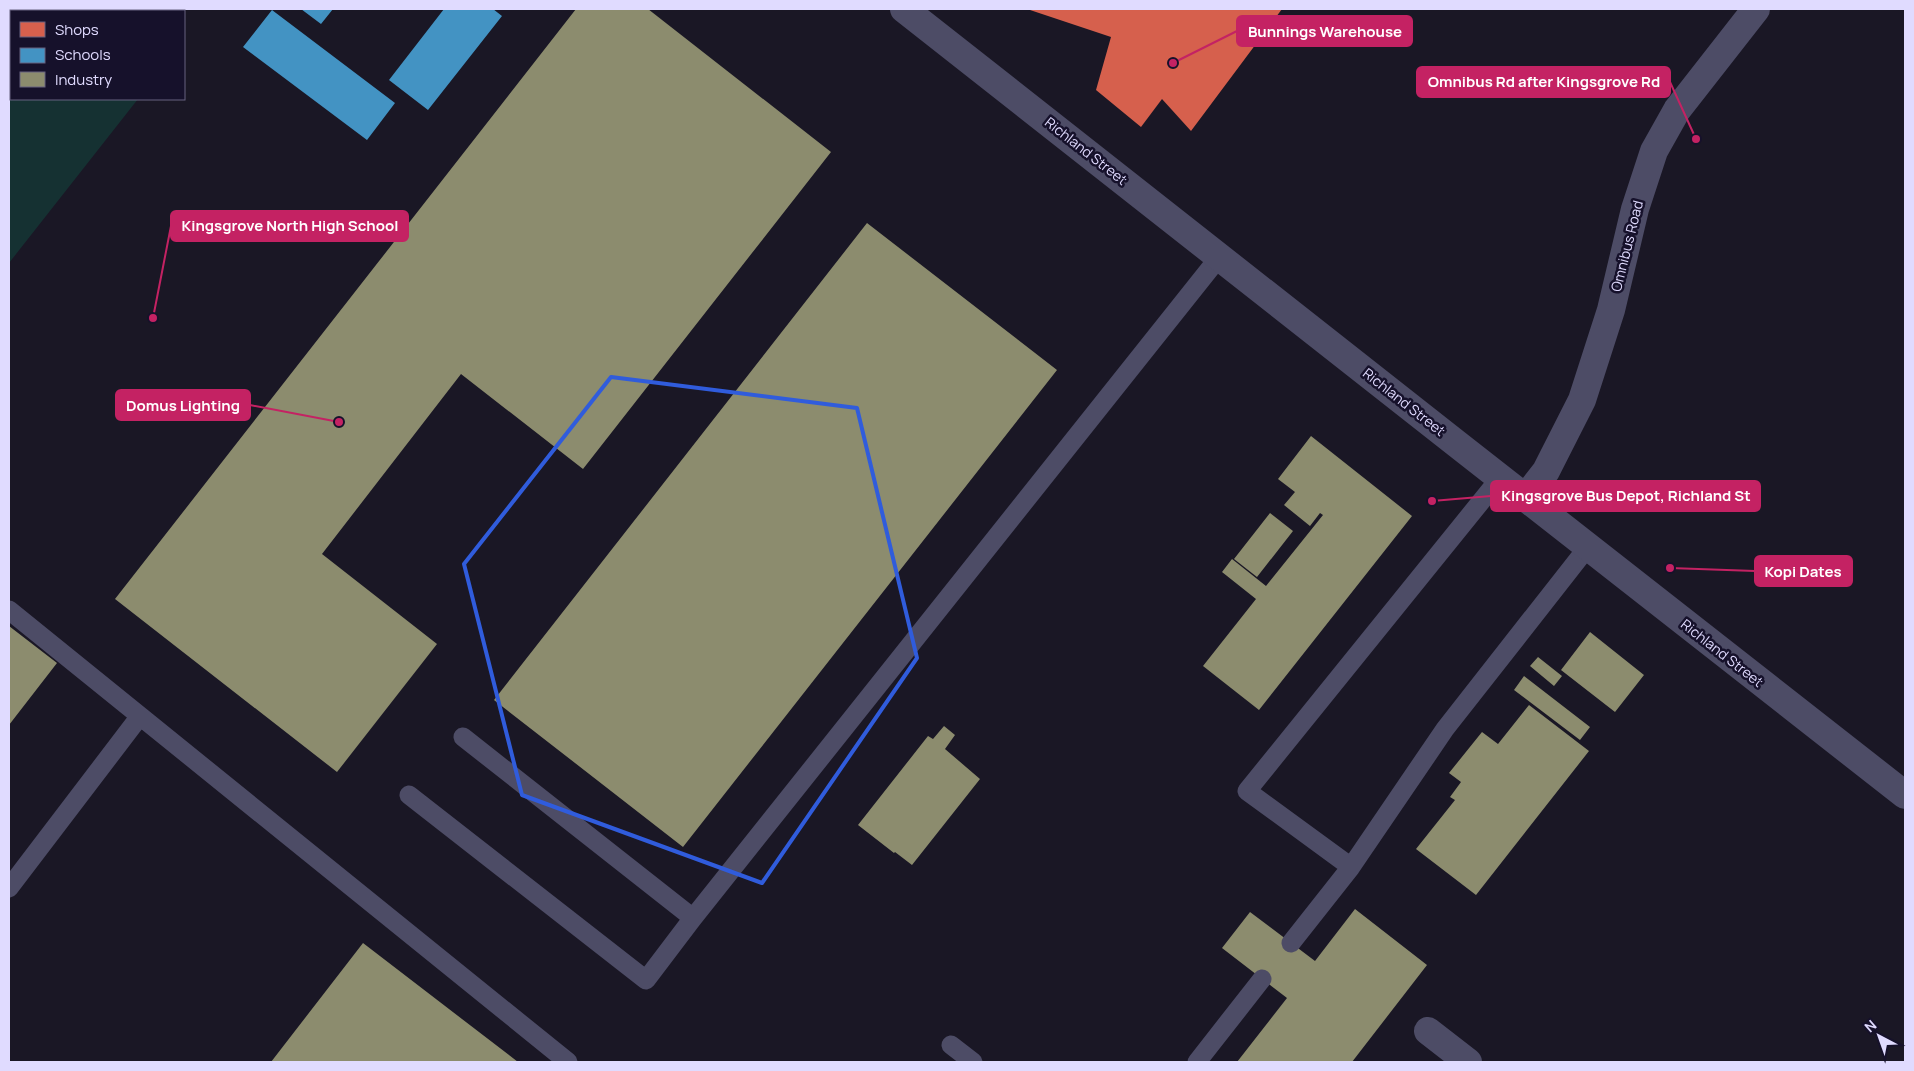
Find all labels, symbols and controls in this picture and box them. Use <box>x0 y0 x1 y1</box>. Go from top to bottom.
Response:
legend <box>10 10 185 100</box>
callout: Bunnings Warehouse <box>1237 16 1412 46</box>
text: Shops <box>55 19 99 40</box>
text: Bunnings Warehouse <box>1248 21 1402 42</box>
text: Schools <box>55 44 111 65</box>
callout: Omnibus Rd after Kingsgrove Rd <box>1417 67 1670 97</box>
text: Industry <box>55 69 112 90</box>
text: Omnibus Rd after Kingsgrove Rd <box>1428 71 1660 92</box>
street label: Richland Street <box>1041 112 1132 189</box>
street label: Omnibus Road <box>1606 198 1647 294</box>
callout: Kingsgrove North High School <box>171 211 408 241</box>
text: Kingsgrove North High School <box>182 215 398 236</box>
street label: Richland Street <box>1359 363 1450 440</box>
callout: Domus Lighting <box>116 390 250 420</box>
text: Domus Lighting <box>126 395 240 416</box>
callout: Kingsgrove Bus Depot, Richland St <box>1491 481 1760 511</box>
text: Kingsgrove Bus Depot, Richland St <box>1501 485 1751 506</box>
callout: Kopi Dates <box>1755 556 1852 586</box>
text: Kopi Dates <box>1764 561 1842 582</box>
street label: Richland Street <box>1677 614 1768 691</box>
north arrow <box>1854 1011 1904 1061</box>
text: N <box>1860 1015 1880 1036</box>

